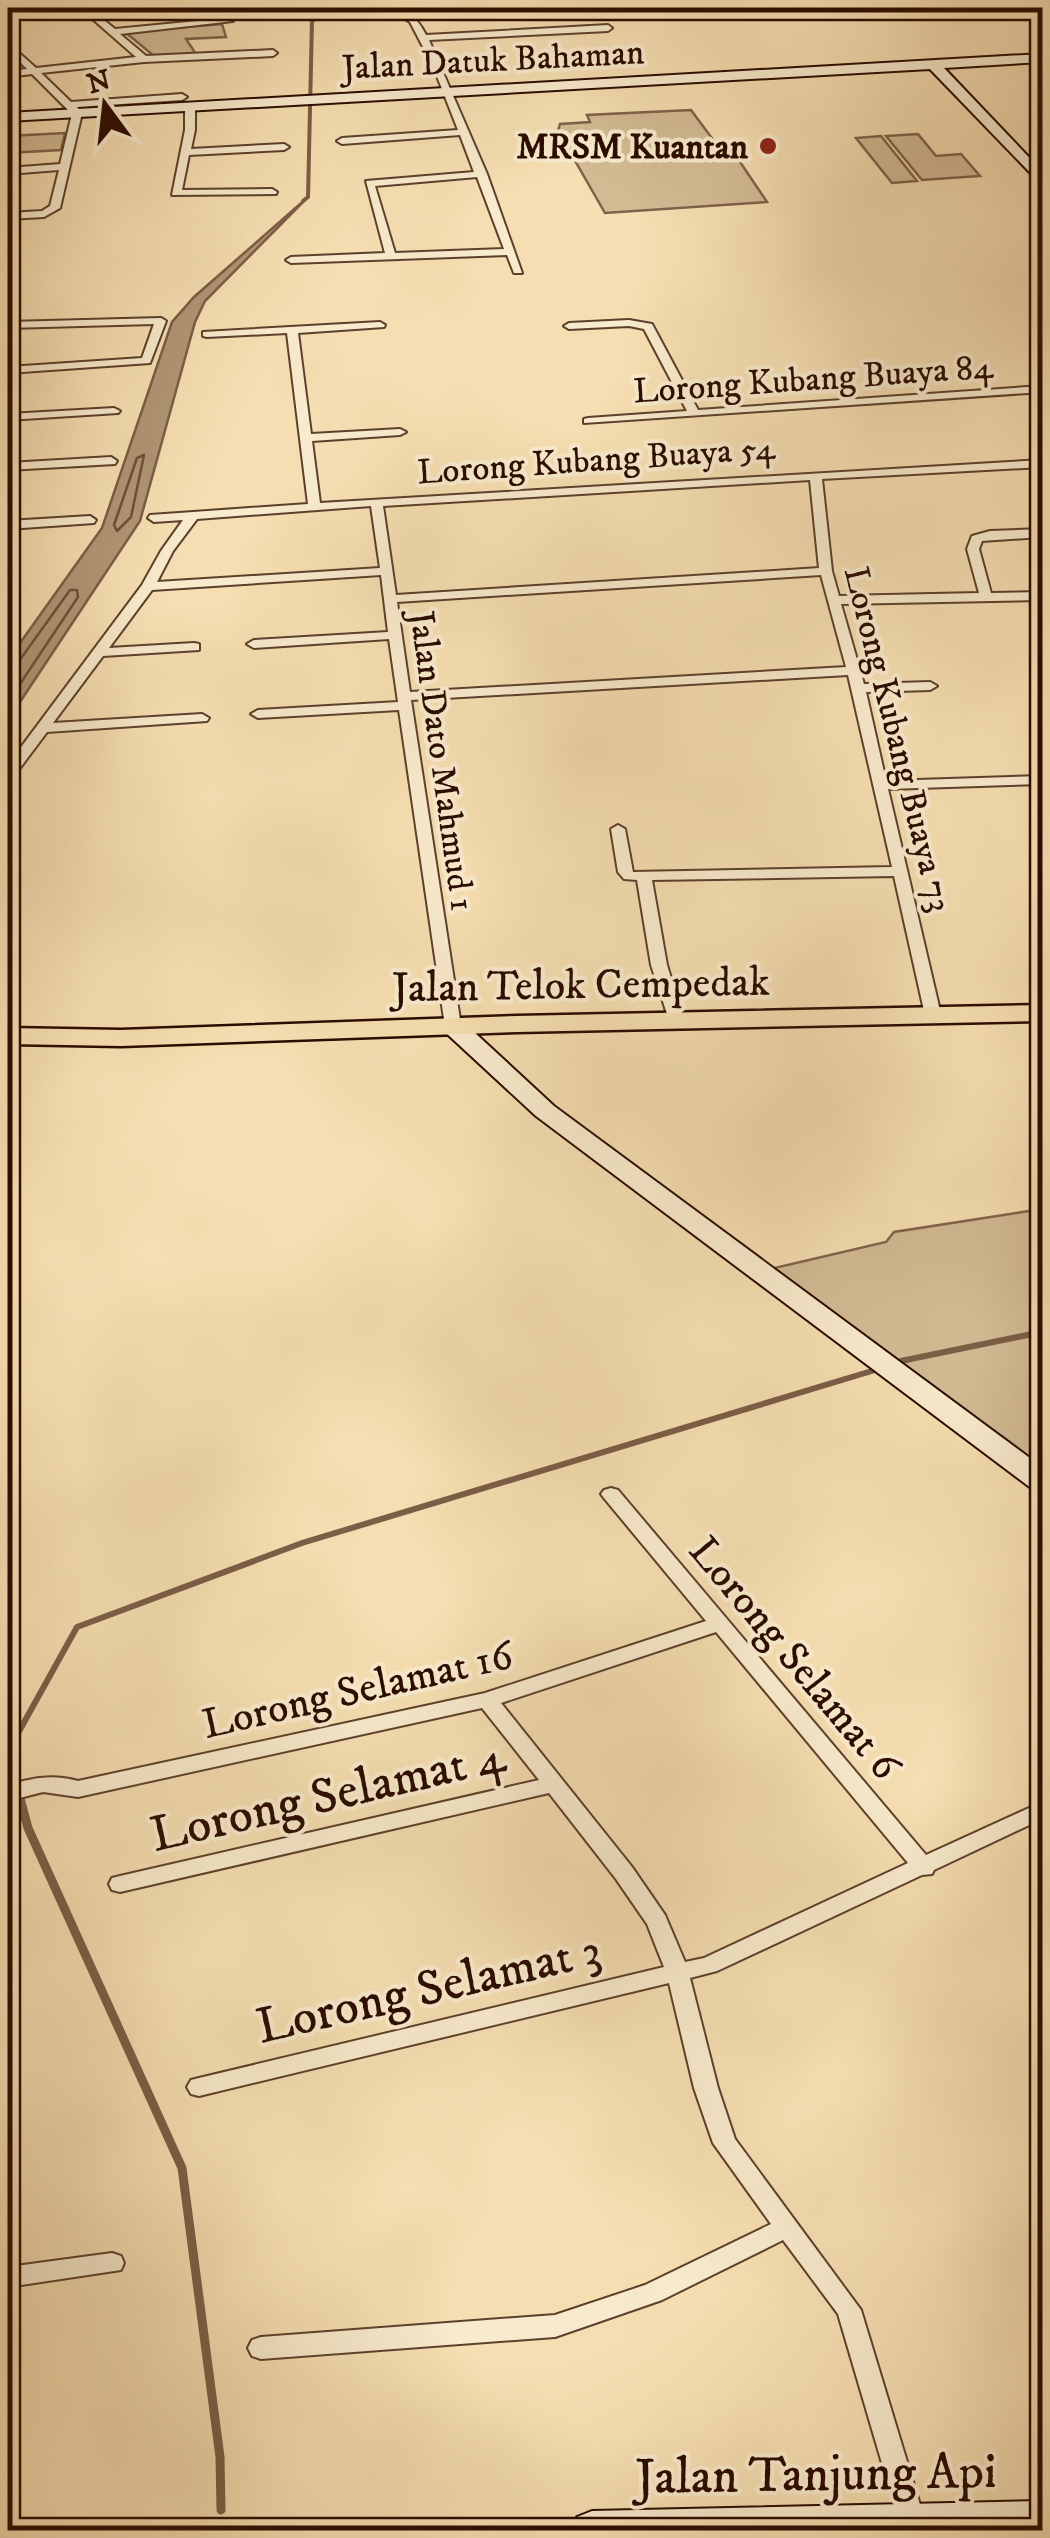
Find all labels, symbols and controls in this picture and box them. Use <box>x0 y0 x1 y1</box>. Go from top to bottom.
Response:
street label: Jalan Datuk Bahaman <box>338 31 645 91</box>
north arrow <box>55 55 155 155</box>
text: N <box>83 62 115 102</box>
place label: MRSM Kuantan <box>516 126 749 170</box>
marker: MRSM Kuantan <box>757 135 779 157</box>
street label: Lorong Kubang Buaya 84 <box>632 345 995 415</box>
street label: Lorong Kubang Buaya 54 <box>416 426 777 495</box>
street label: Lorong Kubang Buaya 73 <box>833 562 961 917</box>
street label: Jalan Dato Mahmud 1 <box>398 606 484 914</box>
street label: Jalan Telok Cempedak <box>388 957 770 1015</box>
street label: Lorong Selamat 6 <box>677 1527 912 1793</box>
street label: Lorong Selamat 16 <box>197 1629 520 1752</box>
street label: Lorong Selamat 4 <box>144 1725 512 1868</box>
street label: Lorong Selamat 3 <box>250 1919 607 2060</box>
street label: Jalan Tanjung Api <box>631 2441 997 2510</box>

